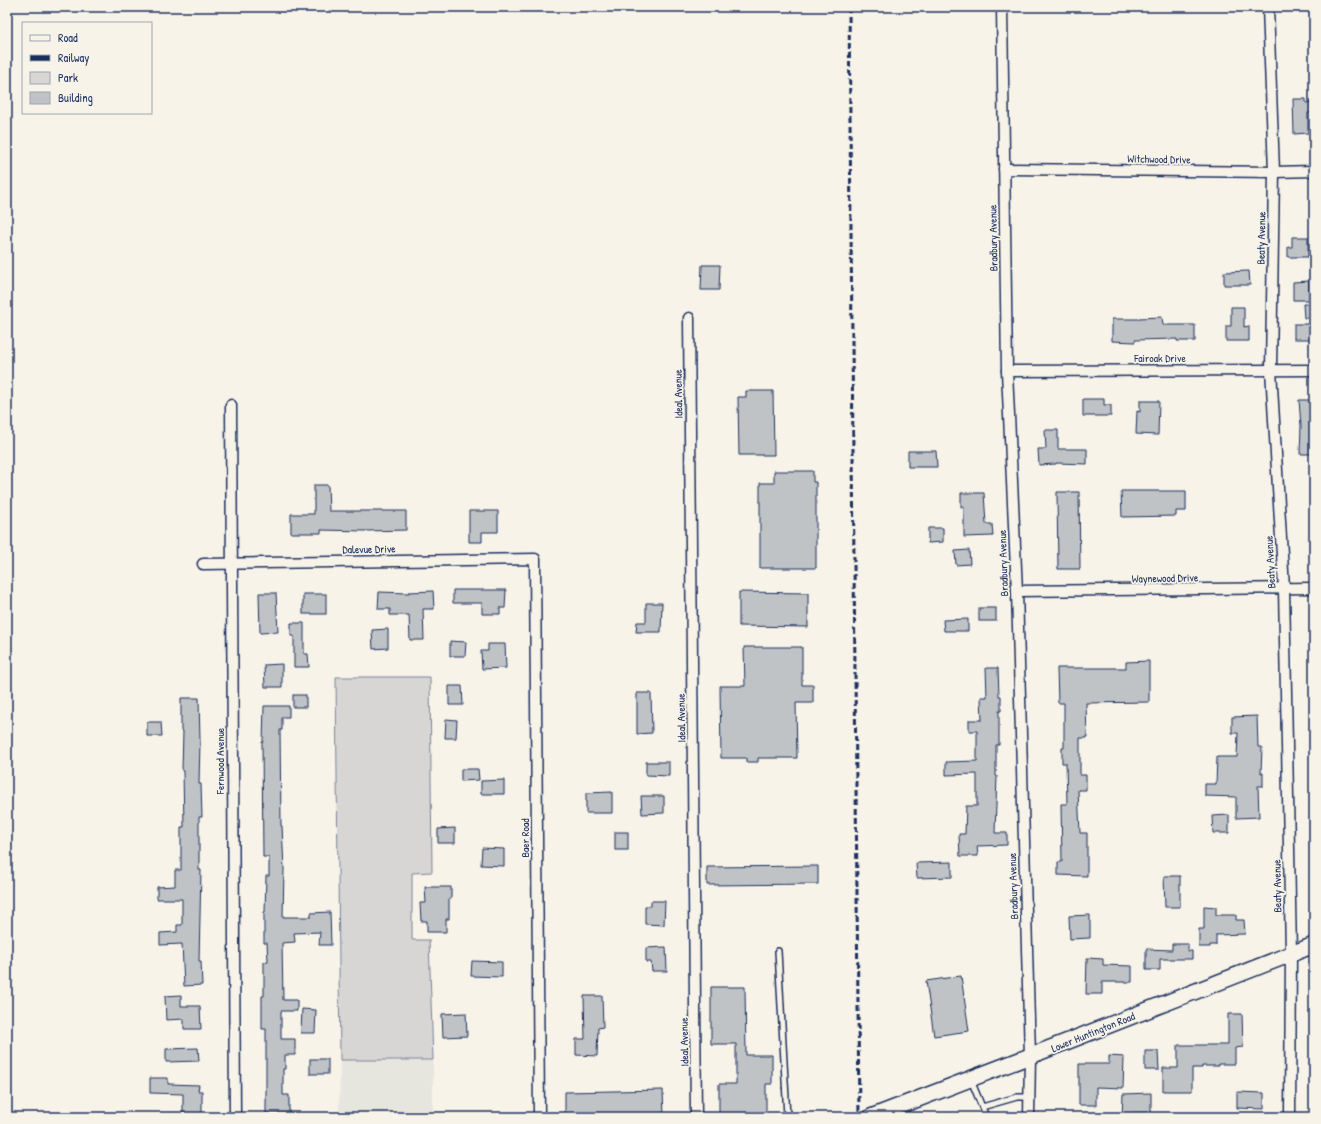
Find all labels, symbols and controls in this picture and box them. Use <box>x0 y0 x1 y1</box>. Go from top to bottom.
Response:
legend <box>22 22 152 114</box>
text: Road <box>58 29 78 46</box>
text: Railway <box>58 49 89 66</box>
text: Park <box>58 69 78 86</box>
text: Building <box>58 89 93 106</box>
street label: Witchwood Drive <box>1127 151 1191 167</box>
street label: Bradbury Avenue <box>985 204 1001 271</box>
street label: Beaty Avenue <box>1254 211 1268 265</box>
street label: Fairoak Drive <box>1133 351 1186 365</box>
street label: Ideal Avenue <box>671 369 685 419</box>
street label: Bradbury Avenue <box>995 529 1011 597</box>
street label: Beaty Avenue <box>1262 534 1278 589</box>
street label: Dalevue Drive <box>342 542 396 556</box>
street label: Waynewood Drive <box>1132 570 1199 586</box>
street label: Ideal Avenue <box>674 693 688 743</box>
street label: Fernwood Avenue <box>213 727 227 795</box>
street label: Baer Road <box>518 818 532 858</box>
street label: Bradbury Avenue <box>1005 852 1021 920</box>
street label: Beaty Avenue <box>1270 859 1284 913</box>
street label: Lower Huntington Road <box>1049 1009 1138 1055</box>
street label: Ideal Avenue <box>677 1017 691 1067</box>

